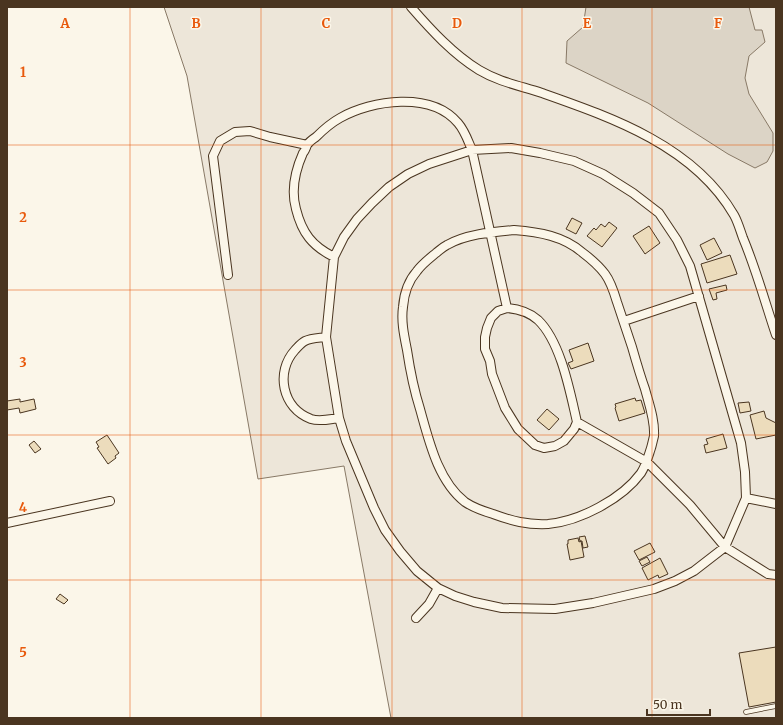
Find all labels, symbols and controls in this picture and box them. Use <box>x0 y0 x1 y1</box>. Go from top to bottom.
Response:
text: A <box>59 15 70 32</box>
text: B <box>191 15 201 32</box>
text: C <box>322 15 331 32</box>
text: D <box>452 15 462 32</box>
text: E <box>583 15 592 32</box>
text: F <box>714 15 722 32</box>
text: 1 <box>20 64 26 81</box>
text: 2 <box>19 209 27 226</box>
text: 3 <box>19 354 27 371</box>
text: 4 <box>19 499 28 516</box>
text: 5 <box>19 644 27 661</box>
scale bar <box>647 691 710 717</box>
text: 50 m <box>653 697 682 712</box>

